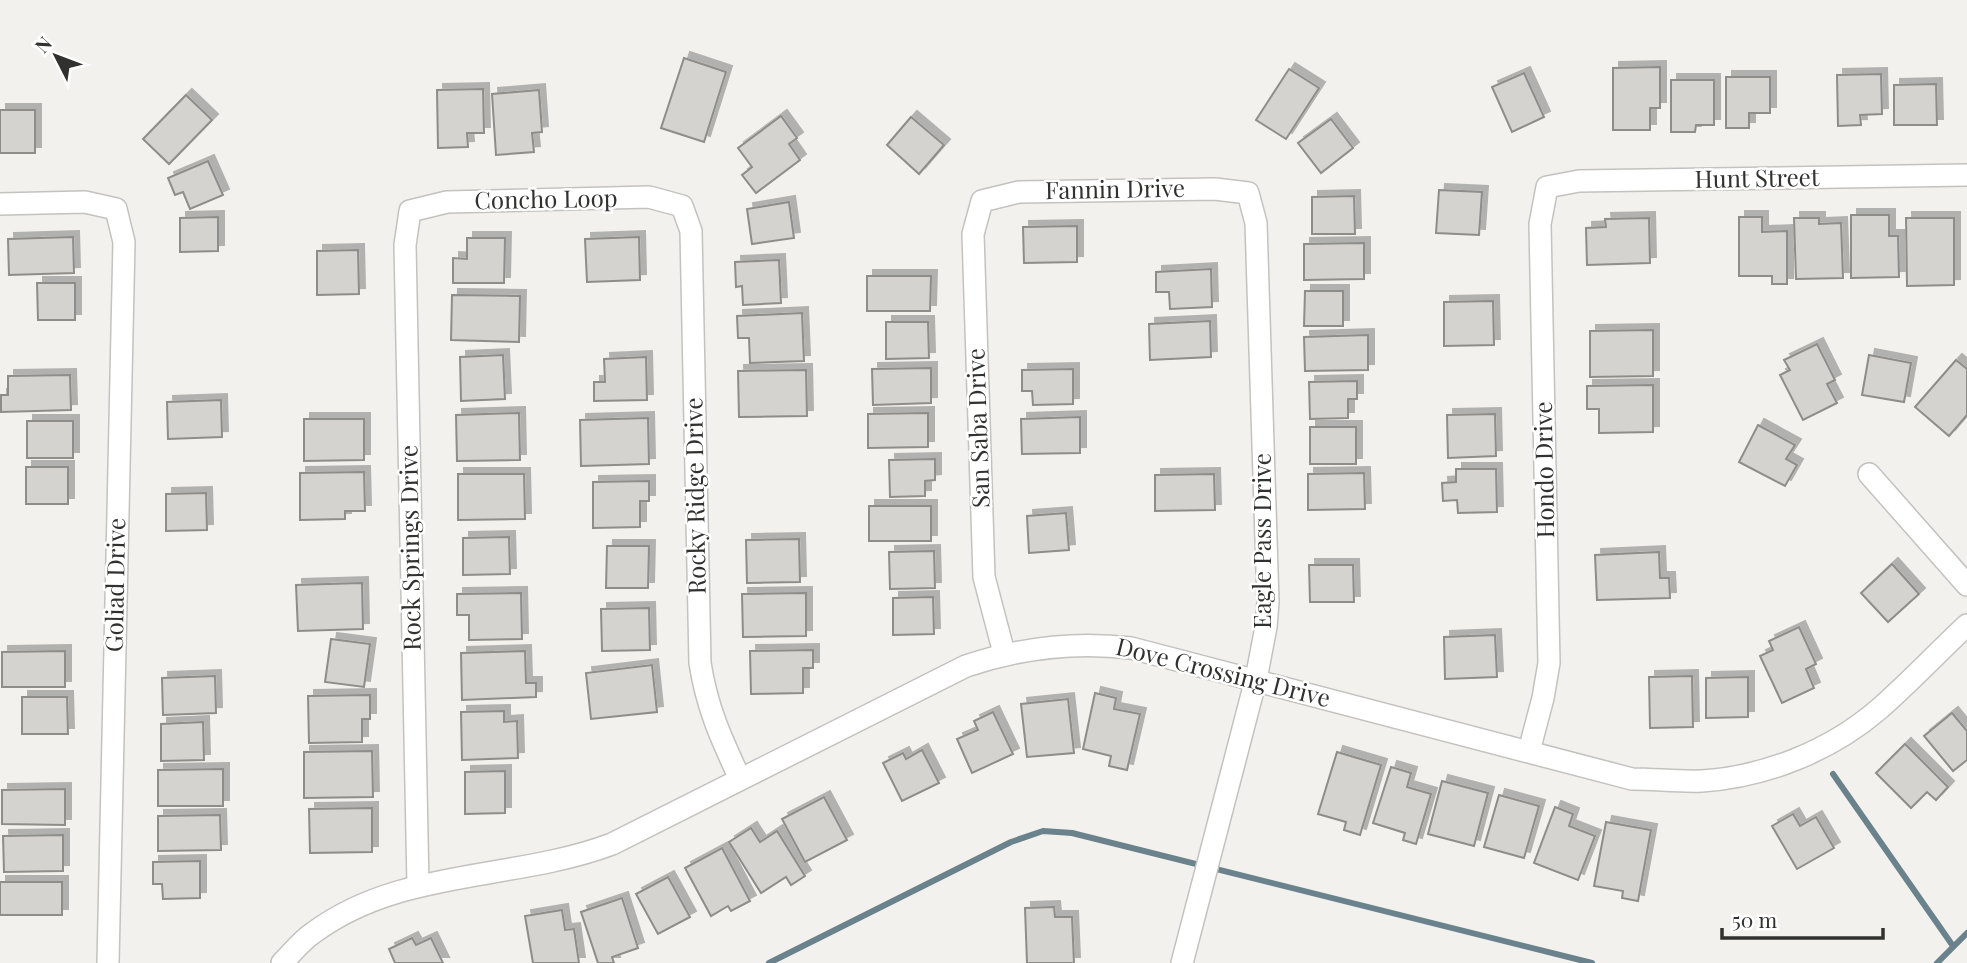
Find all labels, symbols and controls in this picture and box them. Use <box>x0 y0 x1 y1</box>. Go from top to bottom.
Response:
north arrow <box>21 21 91 91</box>
text: N <box>28 30 57 58</box>
street label: Hunt Street <box>1694 160 1820 194</box>
street label: Fannin Drive <box>1045 171 1185 205</box>
street label: Concho Loop <box>474 181 618 215</box>
street label: San Saba Drive <box>958 348 996 509</box>
street label: Rocky Ridge Drive <box>676 397 712 595</box>
street label: Hondo Drive <box>1526 401 1560 539</box>
street label: Rock Springs Drive <box>391 445 427 651</box>
street label: Eagle Pass Drive <box>1245 453 1277 629</box>
street label: Goliad Drive <box>97 518 131 652</box>
street label: Dove Crossing Drive <box>1113 629 1334 713</box>
scale bar <box>1722 897 1883 941</box>
text: 50 m <box>1732 905 1778 933</box>

